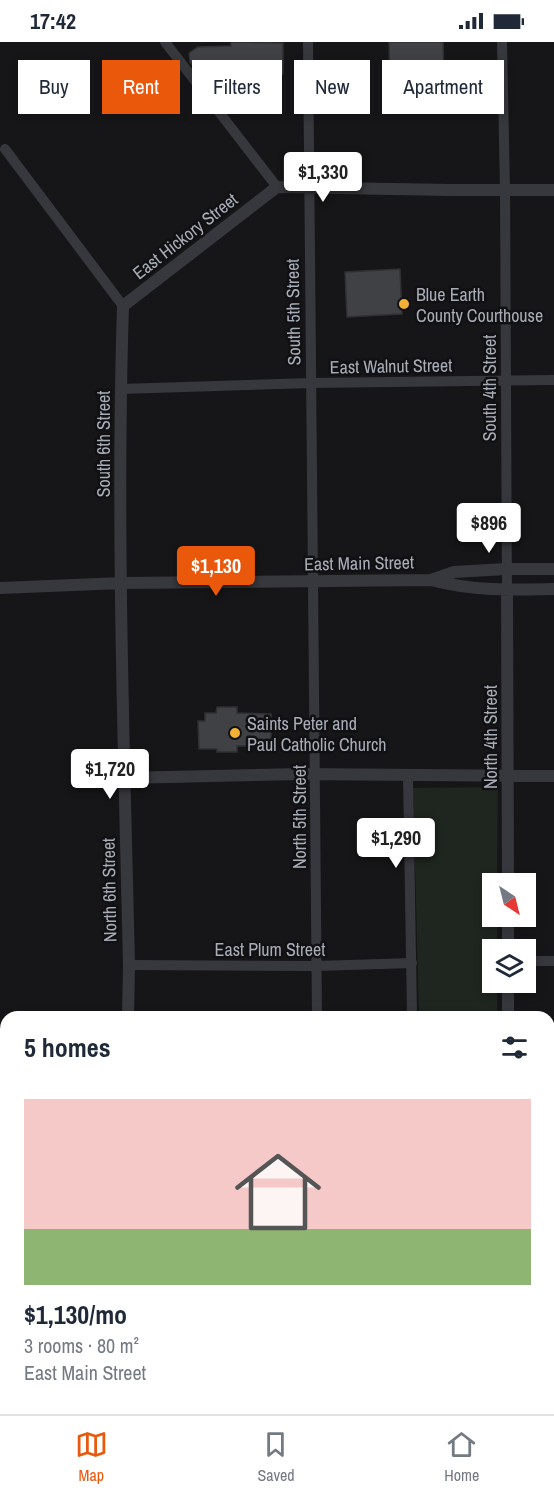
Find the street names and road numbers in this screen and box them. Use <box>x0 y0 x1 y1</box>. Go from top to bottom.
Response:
street label: East Hickory Street <box>127 187 243 285</box>
street label: South 5th Street <box>280 258 306 366</box>
street label: South 4th Street <box>477 335 502 441</box>
street label: East Walnut Street <box>330 352 452 380</box>
street label: South 6th Street <box>91 391 116 497</box>
street label: East Main Street <box>304 550 414 576</box>
street label: North 4th Street <box>478 685 503 789</box>
street label: North 5th Street <box>287 765 312 869</box>
street label: North 6th Street <box>96 838 122 942</box>
street label: East Plum Street <box>215 937 325 962</box>

